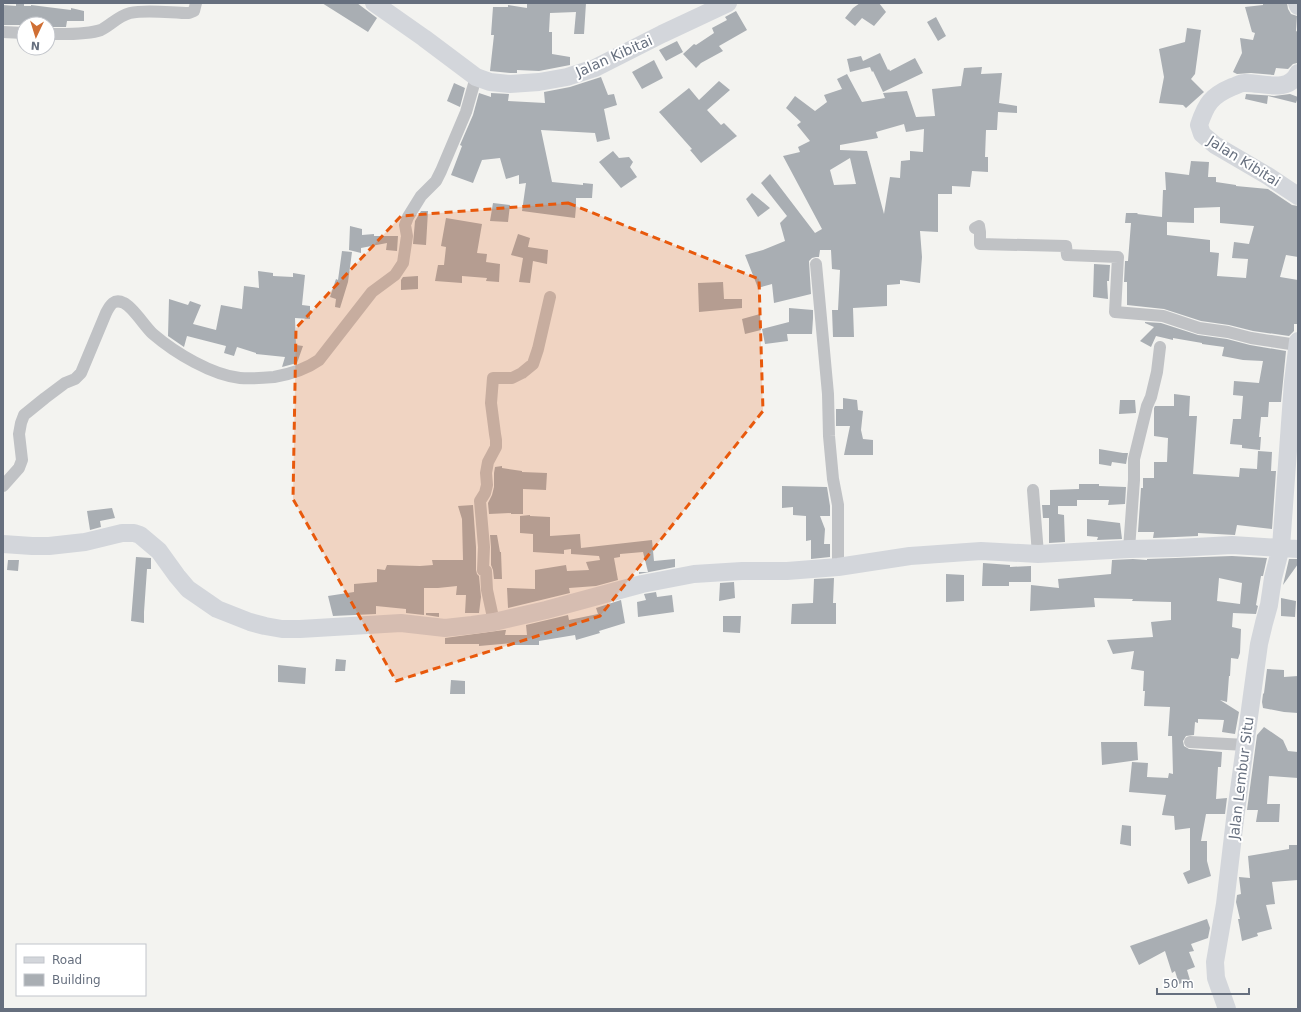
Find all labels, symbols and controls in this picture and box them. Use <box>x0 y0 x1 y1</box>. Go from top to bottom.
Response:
north arrow <box>16 16 56 56</box>
street label: Jalan Kibitai <box>572 32 655 80</box>
text: N <box>30 39 40 52</box>
street label: Jalan Kibitai <box>1204 132 1283 190</box>
street label: Jalan Lembur Situ <box>1225 716 1256 841</box>
legend <box>16 944 146 996</box>
text: Road <box>52 953 82 967</box>
scale bar <box>1157 970 1249 996</box>
text: Building <box>52 973 101 987</box>
text: 50 m <box>1163 977 1194 991</box>

